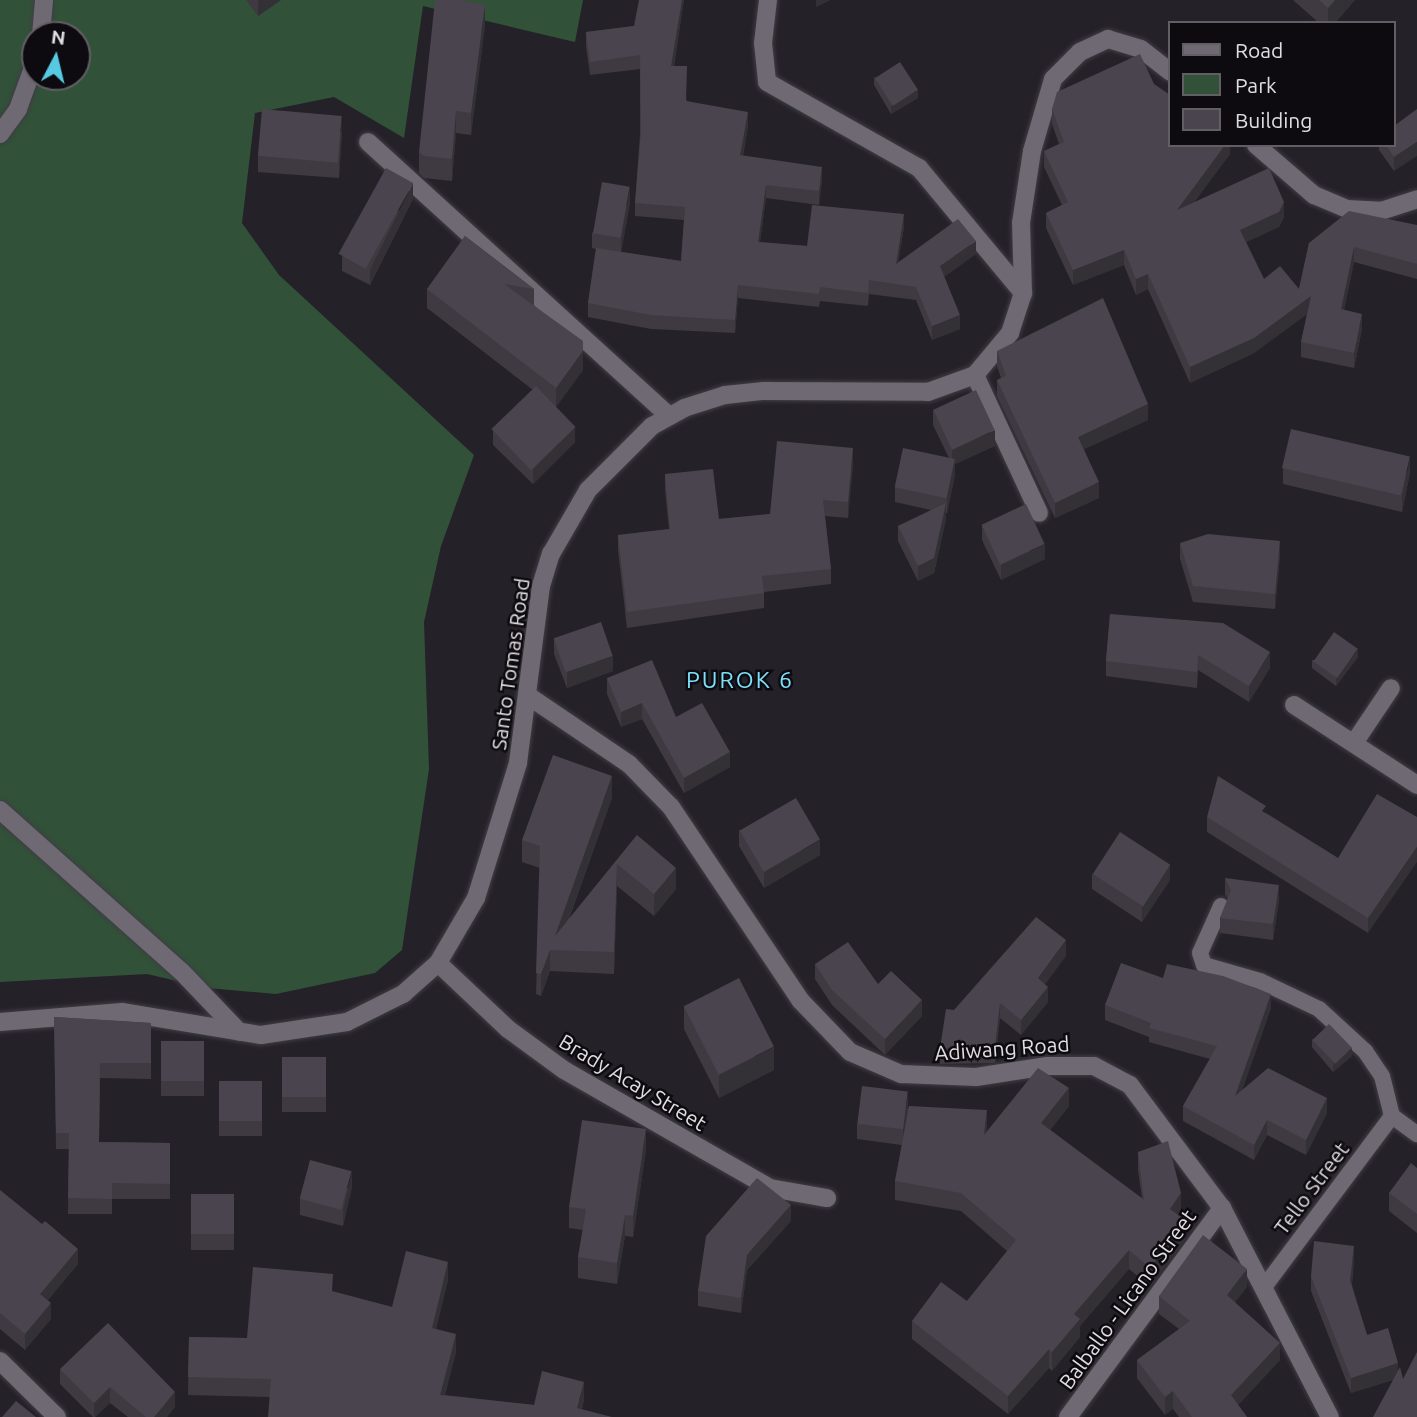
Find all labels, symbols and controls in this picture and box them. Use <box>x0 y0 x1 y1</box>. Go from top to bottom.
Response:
north arrow <box>21 21 91 91</box>
legend <box>1168 21 1396 147</box>
text: N <box>50 25 67 49</box>
text: Road <box>1235 38 1283 62</box>
text: Park <box>1235 73 1277 97</box>
text: Building <box>1235 108 1312 132</box>
street label: Santo Tomas Road <box>485 576 535 752</box>
district label: PUROK 6 <box>687 666 793 694</box>
street label: Brady Acay Street <box>555 1028 711 1136</box>
street label: Adiwang Road <box>934 1031 1070 1065</box>
street label: Tello Street <box>1268 1137 1354 1239</box>
street label: Balballo - Licano Street <box>1053 1204 1201 1394</box>

